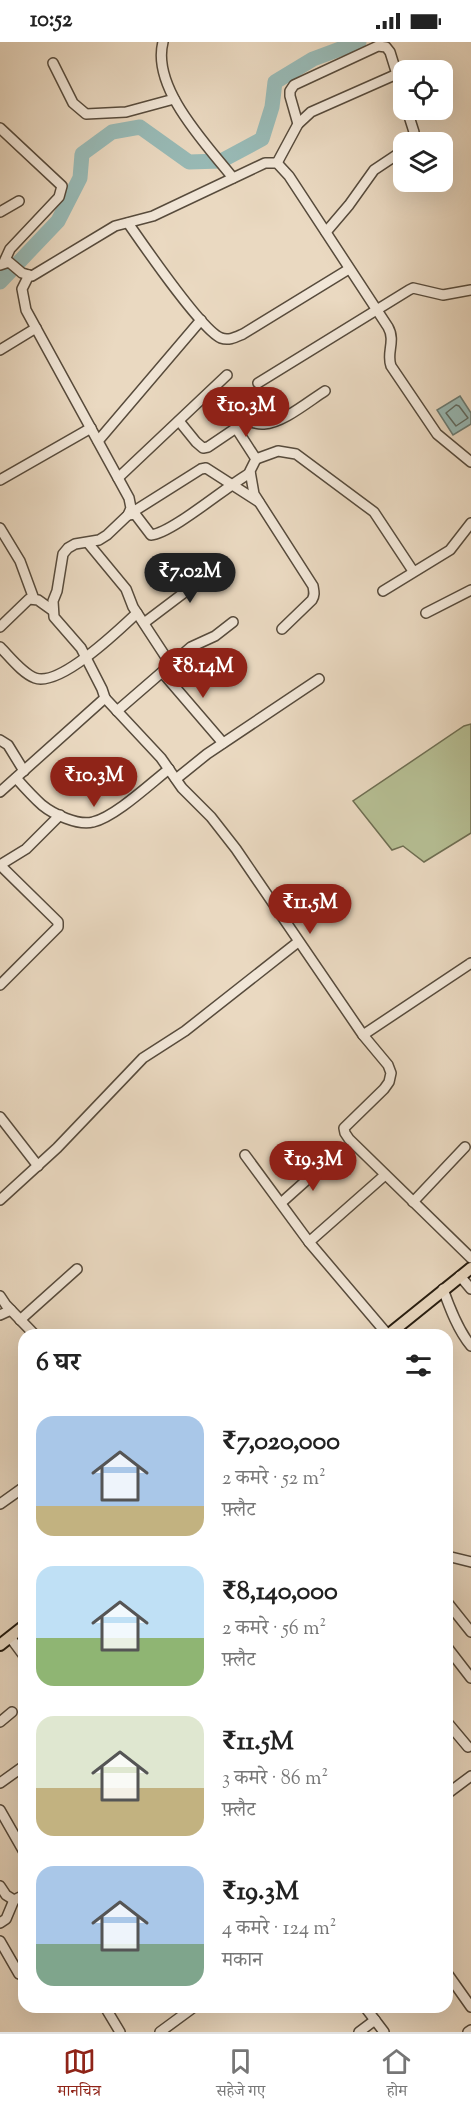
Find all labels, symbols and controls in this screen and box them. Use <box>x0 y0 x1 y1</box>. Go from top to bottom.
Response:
text: 10:52 <box>30 5 72 37</box>
map controls <box>393 60 453 192</box>
button: locate <box>393 60 453 120</box>
button: layers <box>393 132 453 192</box>
pin: ₹10.3M <box>197 387 295 438</box>
text: ₹10.3M <box>216 392 276 421</box>
pin: ₹7.02M <box>141 553 239 604</box>
text: ₹7.02M <box>158 558 222 587</box>
pin: ₹8.14M <box>154 648 252 699</box>
text: ₹8.14M <box>172 653 234 682</box>
pin: ₹10.3M <box>45 757 143 808</box>
text: ₹10.3M <box>64 762 124 791</box>
pin: ₹11.5M <box>261 884 359 935</box>
text: ₹11.5M <box>282 889 338 918</box>
pin: ₹19.3M <box>264 1141 362 1192</box>
text: ₹19.3M <box>283 1146 343 1175</box>
text: 6 घर <box>36 1345 80 1382</box>
icon: filters <box>402 1349 435 1382</box>
text: ₹7,020,000 <box>222 1424 340 1461</box>
icon: home <box>84 1440 156 1512</box>
text: 2 कमरे · 52 m² <box>222 1465 326 1494</box>
text: फ़्लैट <box>222 1497 255 1526</box>
text: ₹8,140,000 <box>222 1574 338 1611</box>
icon: home <box>84 1590 156 1662</box>
text: 2 कमरे · 56 m² <box>222 1615 326 1644</box>
text: फ़्लैट <box>222 1647 255 1676</box>
text: ₹11.5M <box>222 1724 294 1761</box>
icon: home <box>84 1740 156 1812</box>
text: 3 कमरे · 86 m² <box>222 1765 328 1794</box>
text: फ़्लैट <box>222 1797 255 1826</box>
text: ₹19.3M <box>222 1874 299 1911</box>
icon: home <box>84 1890 156 1962</box>
text: 4 कमरे · 124 m² <box>222 1915 337 1944</box>
text: मकान <box>222 1947 263 1976</box>
tab: मानचित्र <box>58 2045 101 2106</box>
tab: सहेजे गए <box>216 2045 265 2106</box>
tab: होम <box>380 2045 413 2106</box>

